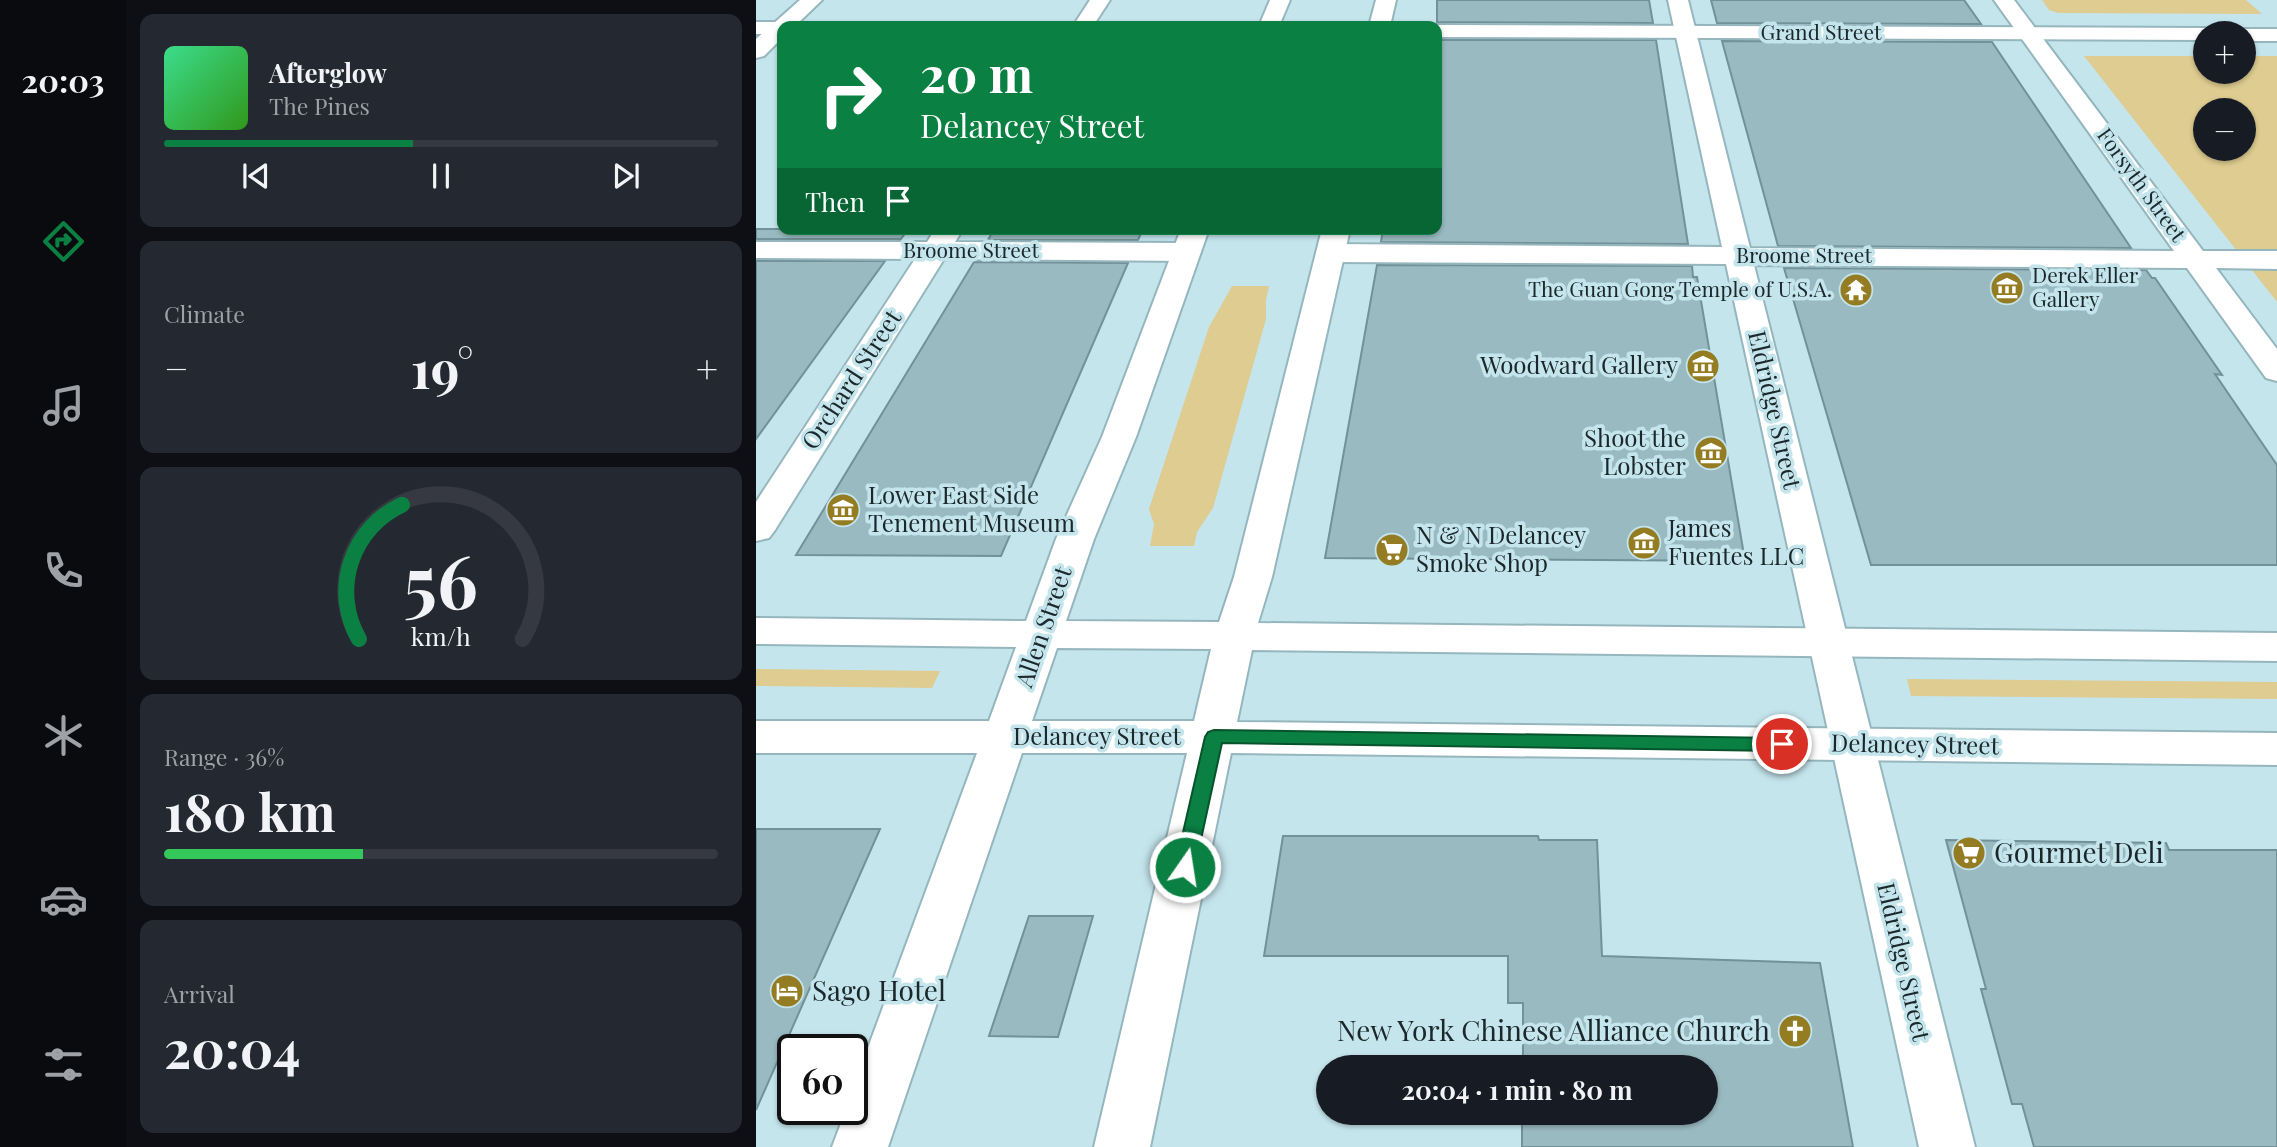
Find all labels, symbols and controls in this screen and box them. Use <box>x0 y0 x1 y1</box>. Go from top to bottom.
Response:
street label: Grand Street <box>1761 17 1882 45</box>
map controls <box>2193 21 2256 161</box>
button: + <box>2193 21 2256 84</box>
text: 20 m <box>920 40 1033 105</box>
icon: right <box>805 49 896 140</box>
text: Afterglow <box>269 55 387 90</box>
text: 20:03 <box>22 58 104 101</box>
text: The Pines <box>269 90 370 121</box>
button: − <box>2193 98 2256 161</box>
text: Delancey Street <box>920 103 1144 146</box>
street label: Forsyth Street <box>2092 122 2194 247</box>
icon: previous <box>237 157 275 195</box>
icon: pause <box>422 157 460 195</box>
icon: next <box>607 157 645 195</box>
icon: arrive <box>879 182 917 220</box>
text: Then <box>805 184 865 219</box>
icon: directions <box>39 217 88 266</box>
street label: Broome Street <box>903 235 1039 263</box>
street label: Broome Street <box>1736 240 1872 268</box>
place label: Derek Eller Gallery <box>2032 260 2139 312</box>
museum icon: Derek Eller Gallery <box>1988 269 2026 307</box>
temple icon: The Guan Gong Temple of U.S.A. <box>1837 271 1875 309</box>
place label: The Guan Gong Temple of U.S.A. <box>1528 274 1832 302</box>
text: Climate <box>164 298 245 329</box>
street label: Orchard Street <box>793 303 908 455</box>
street label: Eldridge Street <box>1742 327 1810 492</box>
text: 19° <box>411 333 474 402</box>
text: − <box>164 342 189 393</box>
text: + <box>696 342 718 393</box>
museum icon: Woodward Gallery <box>1684 347 1722 385</box>
place label: Woodward Gallery <box>1479 348 1678 380</box>
icon: music <box>39 381 88 430</box>
place label: Shoot the Lobster <box>1584 421 1686 481</box>
museum icon: Shoot the Lobster <box>1692 434 1730 472</box>
place label: Lower East Side Tenement Museum <box>868 478 1075 538</box>
museum icon: Lower East Side Tenement Museum <box>824 491 862 529</box>
place label: James Fuentes LLC <box>1667 511 1804 571</box>
place label: N & N Delancey Smoke Shop <box>1416 518 1586 578</box>
museum icon: James Fuentes LLC <box>1625 524 1663 562</box>
text: 56 <box>404 531 478 628</box>
supermarket icon: N & N Delancey Smoke Shop <box>1373 531 1411 569</box>
icon: phone <box>39 546 88 595</box>
street label: Allen Street <box>1006 561 1078 692</box>
text: km/h <box>411 619 471 652</box>
icon: climate <box>39 711 88 760</box>
pin <box>1752 714 1812 774</box>
street label: Delancey Street <box>1013 719 1182 751</box>
icon: arrive <box>1763 725 1801 763</box>
street label: Delancey Street <box>1831 726 2000 760</box>
text: Range · 36% <box>164 741 284 772</box>
text: 180 km <box>164 776 336 845</box>
position arrow <box>1148 830 1222 904</box>
place label: Gourmet Deli <box>1994 833 2164 870</box>
supermarket icon: Gourmet Deli <box>1950 834 1988 872</box>
icon: car <box>39 875 88 924</box>
street label: Eldridge Street <box>1871 879 1939 1044</box>
place label: Sago Hotel <box>812 971 946 1008</box>
hotel icon: Sago Hotel <box>768 972 806 1010</box>
text: Arrival <box>164 978 235 1009</box>
place label: New York Chinese Alliance Church <box>1337 1011 1771 1048</box>
church icon: New York Chinese Alliance Church <box>1776 1012 1814 1050</box>
text: 20:04 <box>164 1013 300 1082</box>
speed limit sign: 60 <box>777 1034 868 1125</box>
icon: filters <box>39 1040 88 1089</box>
text: 20:04 · 1 min · 80 m <box>1401 1072 1633 1107</box>

